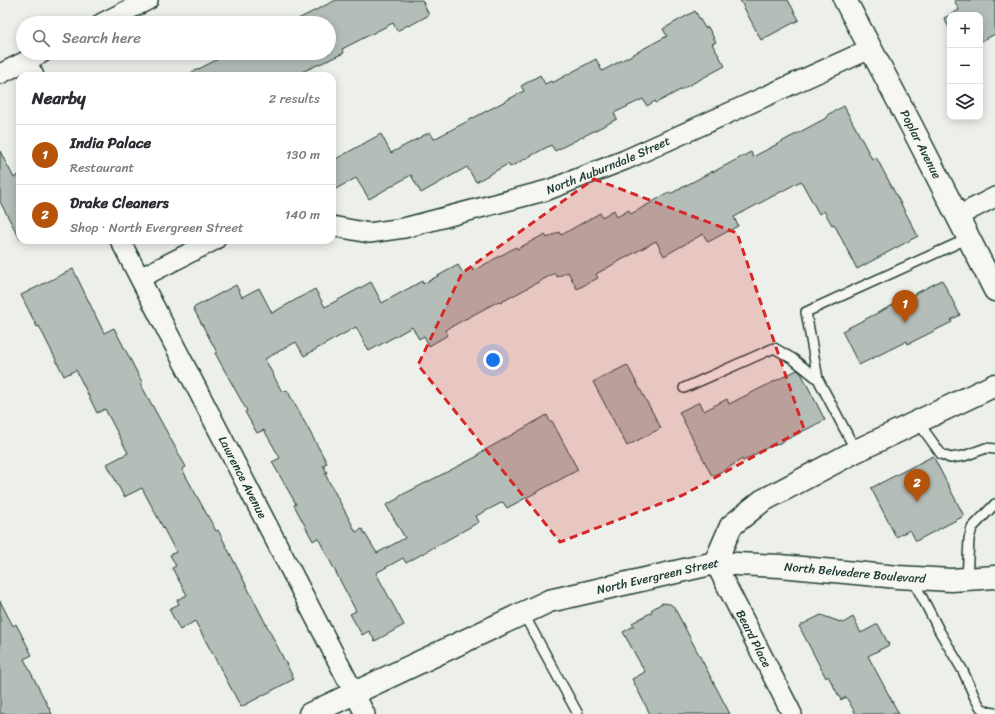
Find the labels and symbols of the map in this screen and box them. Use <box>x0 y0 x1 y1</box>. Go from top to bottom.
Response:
street label: Poplar Avenue <box>894 106 948 183</box>
street label: North Auburndale Street <box>543 130 674 201</box>
pin: 1 <box>892 290 918 323</box>
your location <box>483 350 503 370</box>
street label: Lawrence Avenue <box>212 432 273 523</box>
pin: 2 <box>904 469 930 502</box>
street label: North Evergreen Street <box>595 552 719 601</box>
street label: North Belvedere Boulevard <box>783 555 927 590</box>
street label: Beard Place <box>730 606 778 672</box>

